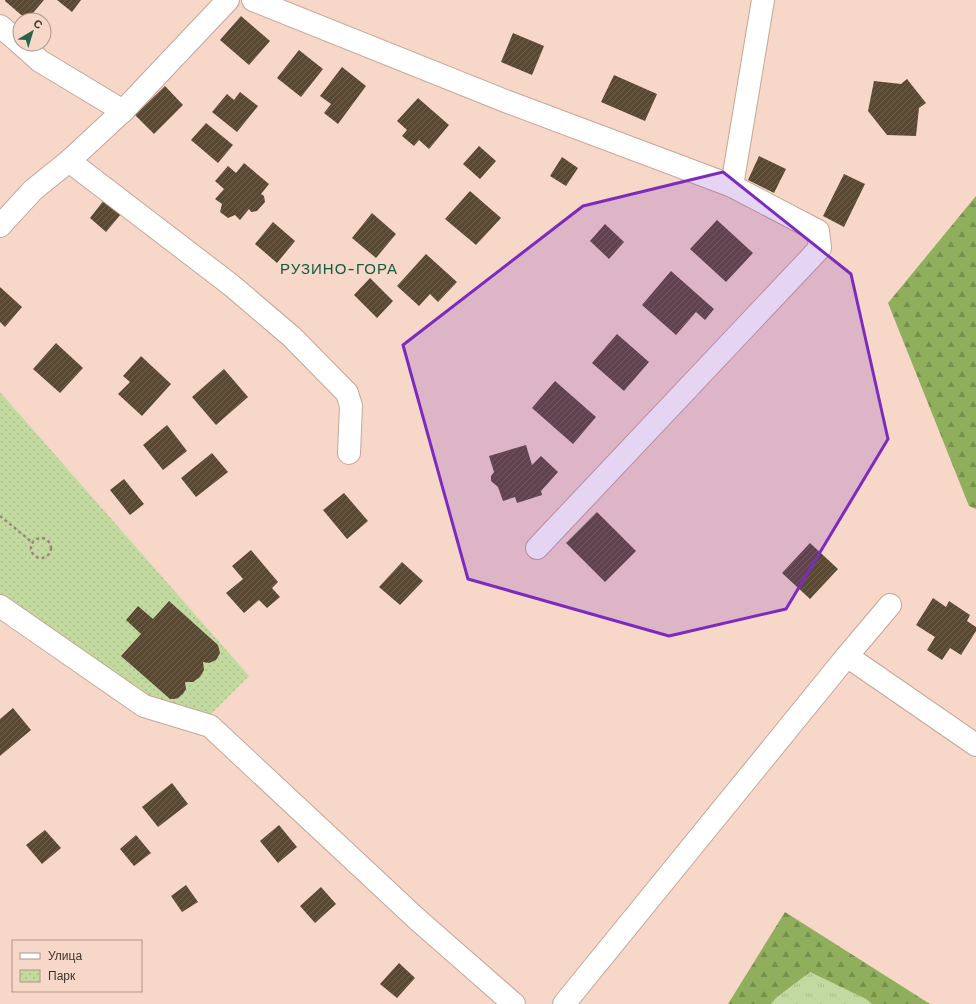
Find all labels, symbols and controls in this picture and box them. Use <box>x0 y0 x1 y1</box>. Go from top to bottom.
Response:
north arrow <box>12 12 52 52</box>
text: С <box>31 17 45 32</box>
district label: РУЗИНО-ГОРА <box>280 260 398 278</box>
legend <box>12 940 142 992</box>
text: Улица <box>48 949 82 963</box>
text: Парк <box>48 969 76 983</box>

